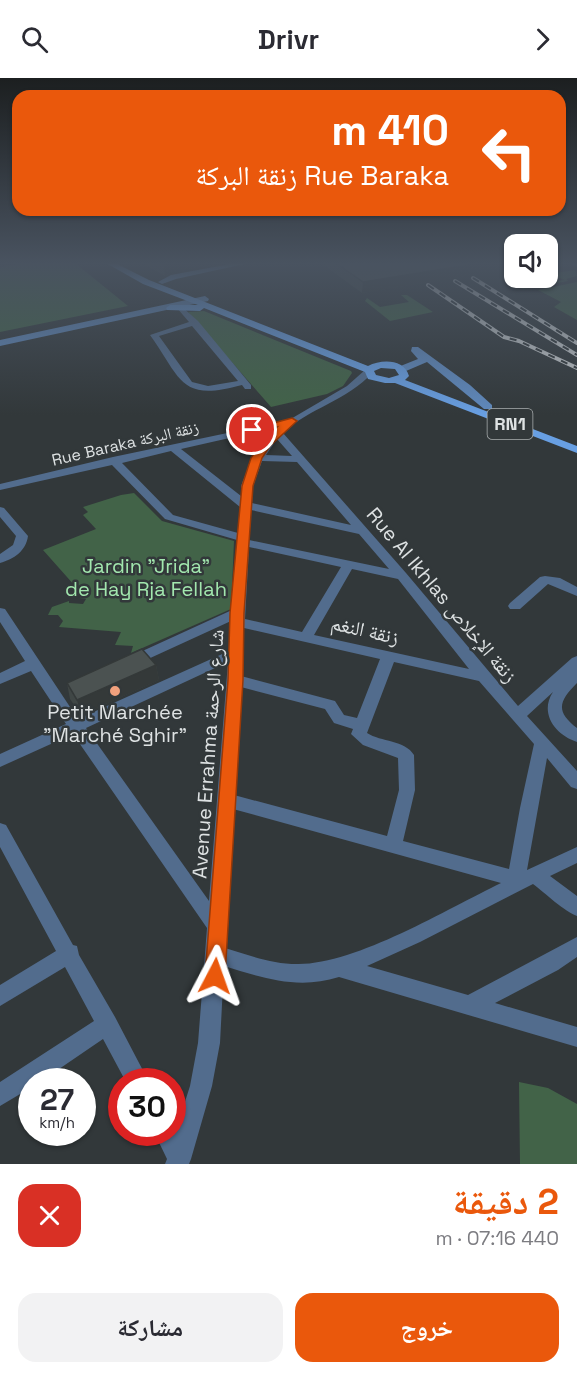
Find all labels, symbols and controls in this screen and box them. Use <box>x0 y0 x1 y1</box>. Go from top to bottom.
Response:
text: Drivr <box>258 22 319 57</box>
icon: search <box>18 23 51 56</box>
icon: forward <box>526 23 559 56</box>
text: 410 m <box>331 104 449 157</box>
icon: left <box>470 114 548 192</box>
text: Rue Baraka زنقة البركة <box>195 158 449 193</box>
map controls <box>504 234 558 288</box>
button: sound <box>504 234 558 288</box>
pin <box>226 404 277 455</box>
road number: RN1 <box>488 409 532 439</box>
icon: arrive <box>235 413 268 446</box>
street label: Rue Baraka زنقة البركة <box>50 416 201 471</box>
street label: Rue Al Ikhlas زنقة الإخلاص <box>361 502 523 688</box>
park label: Jardin "Jrida" de Hay Rja Fellah <box>65 553 227 602</box>
street label: زنقة النغم <box>328 610 401 651</box>
street label: Avenue Errahma شارع الرحمة <box>186 629 230 879</box>
marker: Petit Marchée "Marché Sghir" <box>108 684 122 698</box>
place label: Petit Marchée "Marché Sghir" <box>43 699 187 748</box>
position arrow <box>183 944 247 1008</box>
speed limit sign: 30 <box>108 1068 186 1146</box>
text: 27 <box>40 1080 74 1119</box>
text: km/h <box>39 1113 75 1132</box>
text: 2 دقيقة <box>453 1179 559 1225</box>
button: close <box>18 1184 81 1247</box>
text: 440 m · 07:16 <box>435 1225 559 1251</box>
button: مشاركة <box>18 1293 283 1362</box>
button: خروج <box>295 1293 559 1362</box>

